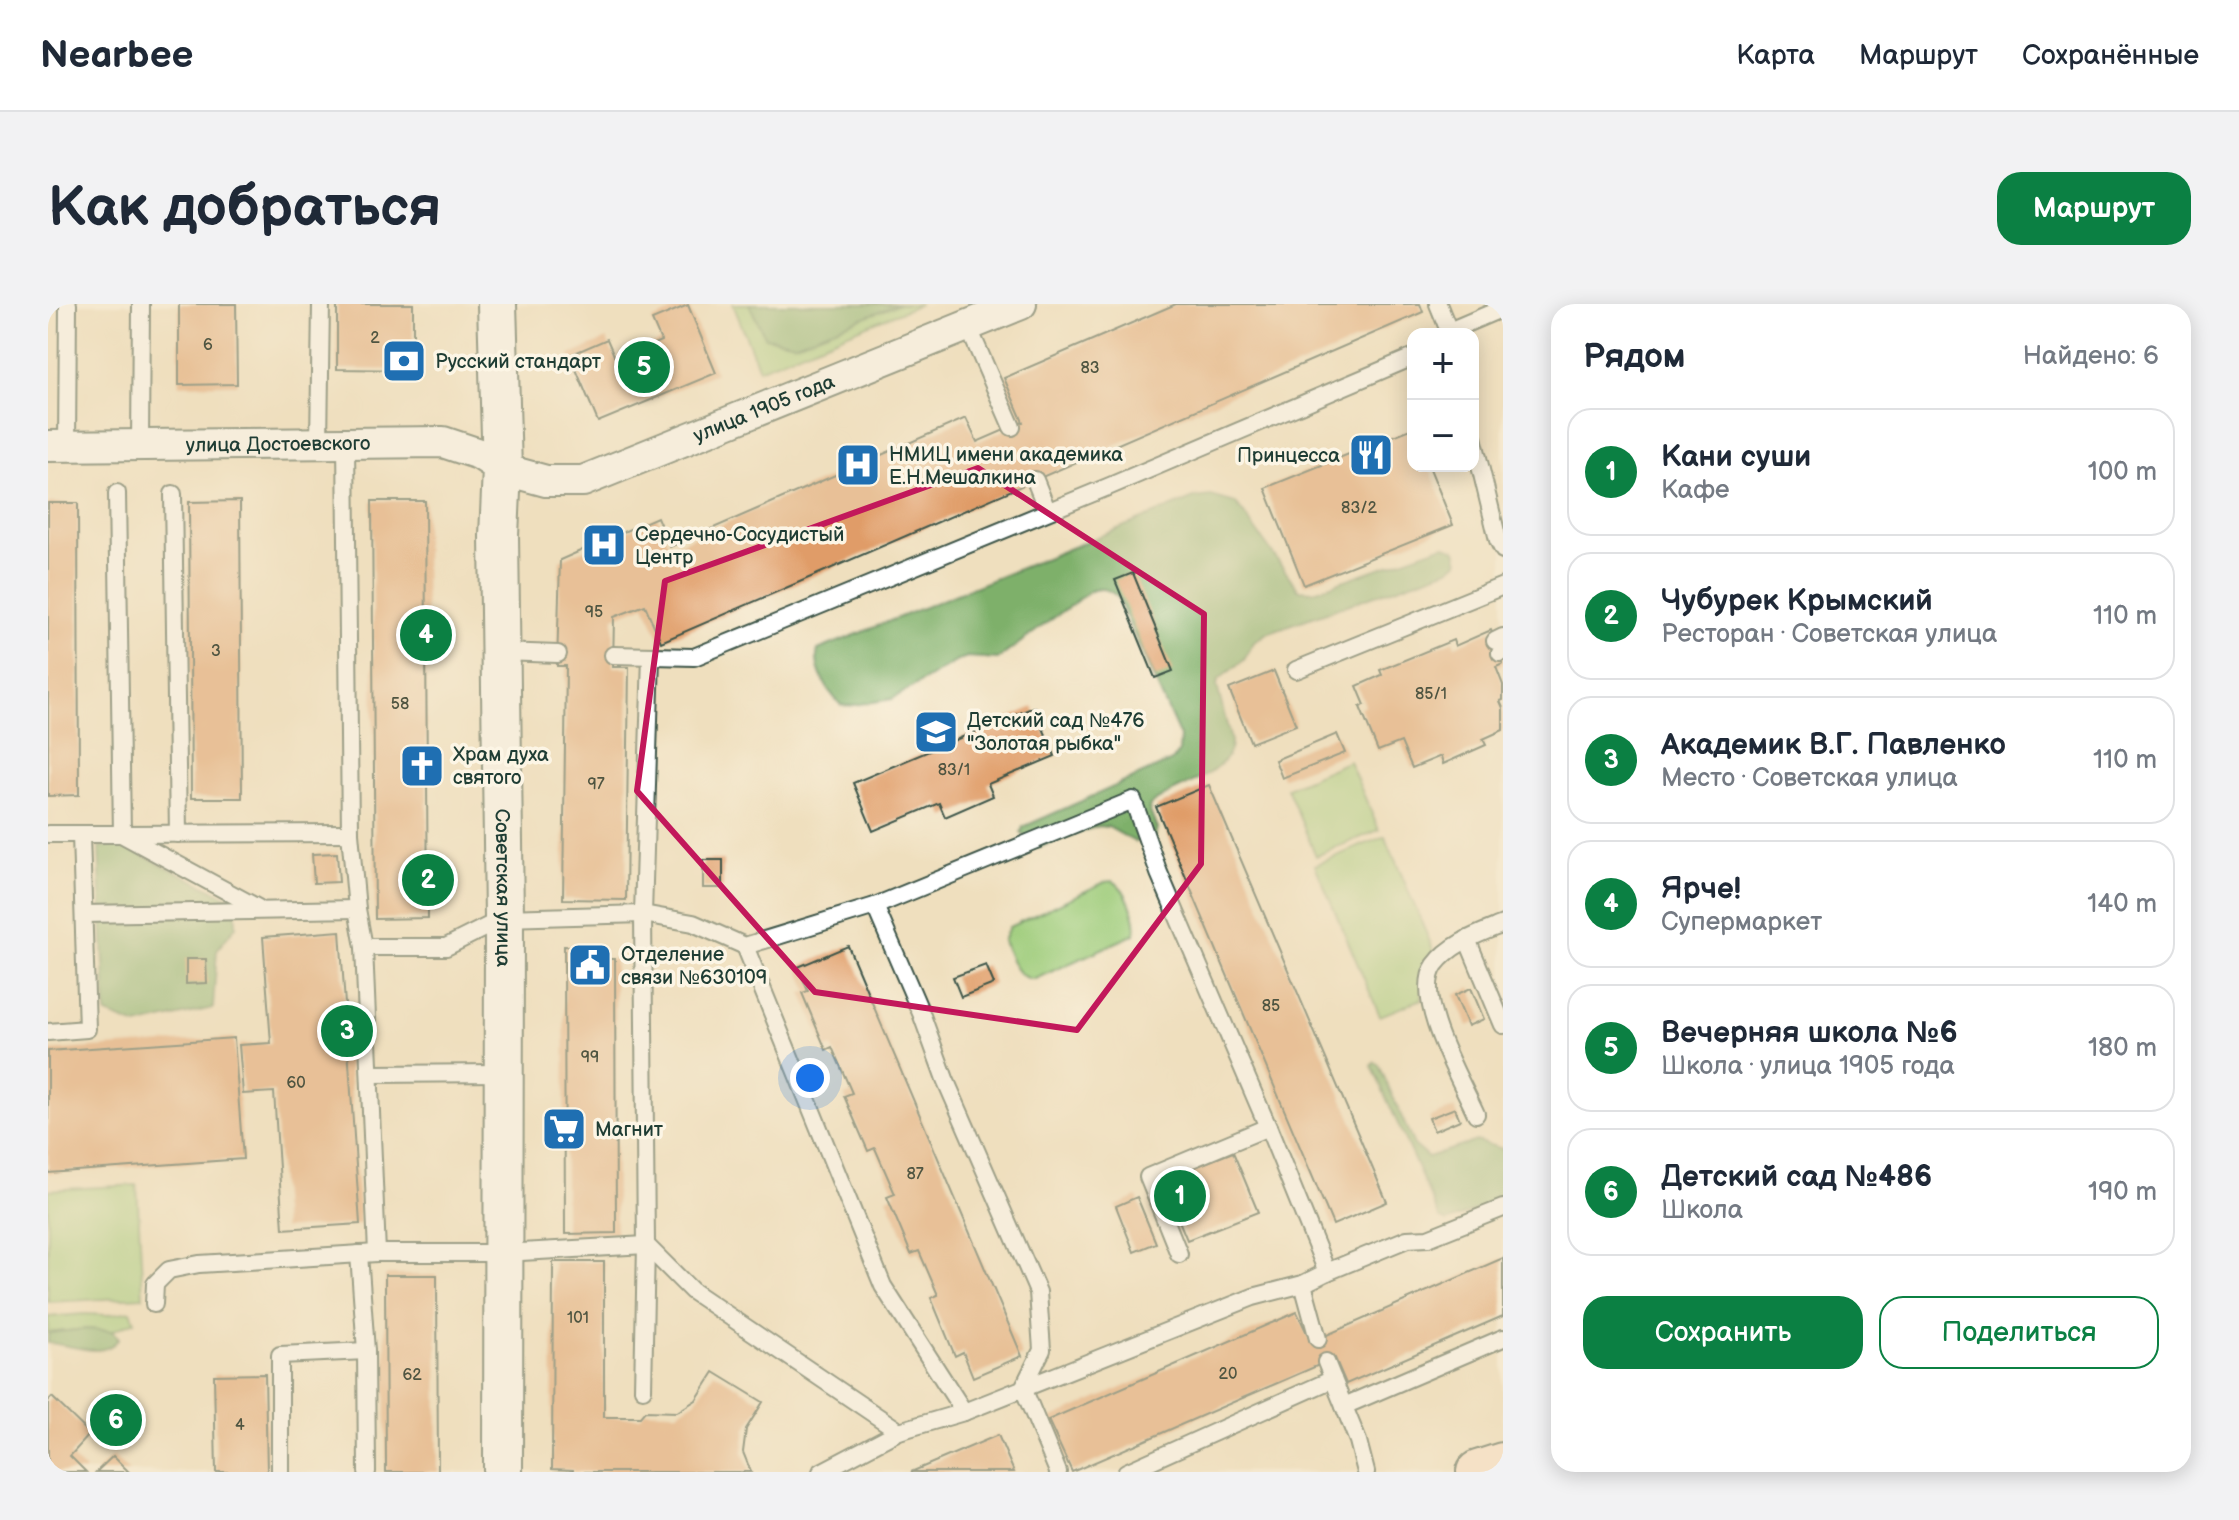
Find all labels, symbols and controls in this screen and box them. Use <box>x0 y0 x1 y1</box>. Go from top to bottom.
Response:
text: Nearbee <box>40 33 193 78</box>
text: Карта <box>1736 39 1815 72</box>
text: Маршрут <box>1859 39 1978 72</box>
text: Сохранённые <box>2022 39 2199 72</box>
button: Маршрут <box>1997 172 2191 245</box>
text: Как добраться <box>48 175 441 242</box>
map controls <box>1407 328 1479 472</box>
button: + <box>1407 328 1479 400</box>
house number: 2 <box>370 329 380 348</box>
house number: 6 <box>203 336 213 355</box>
text: Рядом <box>1583 336 1685 377</box>
bank icon: Русский стандарт <box>380 337 428 385</box>
pin: 5 <box>618 337 670 397</box>
text: Найдено: 6 <box>2023 341 2159 372</box>
place label: Русский стандарт <box>435 350 602 374</box>
house number: 83 <box>1080 359 1100 378</box>
street label: улица 1905 года <box>690 370 838 448</box>
button: − <box>1407 400 1479 472</box>
restaurant icon: Принцесса <box>1347 431 1395 479</box>
street label: улица Достоевского <box>186 432 370 458</box>
text: Кани суши <box>1661 439 1811 475</box>
hospital icon: НМИЦ имени академика Е.Н.Мешалкина <box>834 441 882 489</box>
place label: НМИЦ имени академика Е.Н.Мешалкина <box>889 443 1123 490</box>
place label: Принцесса <box>1237 444 1340 468</box>
text: 1 <box>1606 457 1616 488</box>
text: 100 m <box>2088 457 2157 488</box>
text: Кафе <box>1661 475 1729 506</box>
house number: 83/2 <box>1341 499 1377 518</box>
hospital icon: Сердечно-Сосудистый Центр <box>580 521 628 569</box>
place label: Сердечно-Сосудистый Центр <box>635 523 844 570</box>
text: Чубурек Крымский <box>1661 583 1933 619</box>
text: 2 <box>1603 601 1619 632</box>
text: 110 m <box>2093 601 2157 632</box>
house number: 95 <box>585 603 603 622</box>
pin: 4 <box>400 605 452 665</box>
text: Ресторан · Советская улица <box>1661 619 1997 650</box>
house number: 3 <box>211 642 221 661</box>
house number: 85/1 <box>1415 685 1447 704</box>
house number: 58 <box>391 695 409 714</box>
school or university icon: Детский сад №476 "Золотая рыбка" <box>912 708 960 756</box>
place label: Детский сад №476 "Золотая рыбка" <box>967 709 1145 756</box>
text: Академик В.Г. Павленко <box>1661 727 2006 763</box>
church icon: Храм духа святого <box>398 742 446 790</box>
place label: Храм духа святого <box>453 743 549 790</box>
text: 3 <box>1603 745 1619 776</box>
text: 110 m <box>2093 745 2157 776</box>
house number: 83/1 <box>938 761 970 780</box>
text: Место · Советская улица <box>1661 763 1958 794</box>
house number: 97 <box>587 775 605 794</box>
street label: Советская улица <box>490 808 515 967</box>
pin: 2 <box>402 850 454 910</box>
text: Ярче! <box>1661 871 1741 907</box>
text: 4 <box>1603 889 1619 920</box>
text: 140 m <box>2087 889 2157 920</box>
text: Супермаркет <box>1661 907 1822 938</box>
public building icon: Отделение связи №630109 <box>566 941 614 989</box>
place label: Отделение связи №630109 <box>621 943 767 990</box>
house number: 85 <box>1262 997 1280 1016</box>
pin: 3 <box>321 1001 373 1061</box>
text: Вечерняя школа №6 <box>1661 1015 1958 1051</box>
text: 5 <box>1603 1033 1619 1064</box>
text: 180 m <box>2088 1033 2157 1064</box>
house number: 99 <box>581 1048 599 1067</box>
text: Школа · улица 1905 года <box>1661 1051 1955 1082</box>
your location <box>790 1058 830 1098</box>
house number: 60 <box>286 1074 306 1093</box>
supermarket icon: Магнит <box>540 1105 588 1153</box>
place label: Магнит <box>595 1118 664 1142</box>
text: Детский сад №486 <box>1661 1159 1932 1195</box>
house number: 87 <box>906 1165 924 1184</box>
pin: 1 <box>1154 1166 1206 1226</box>
text: 6 <box>1603 1177 1619 1208</box>
text: 190 m <box>2088 1177 2157 1208</box>
text: Школа <box>1661 1195 1743 1226</box>
button: Сохранить <box>1583 1296 1863 1369</box>
button: Поделиться <box>1879 1296 2159 1369</box>
house number: 101 <box>567 1309 589 1328</box>
house number: 20 <box>1219 1365 1237 1384</box>
house number: 62 <box>402 1366 422 1385</box>
pin: 6 <box>90 1390 142 1450</box>
house number: 4 <box>235 1416 245 1435</box>

